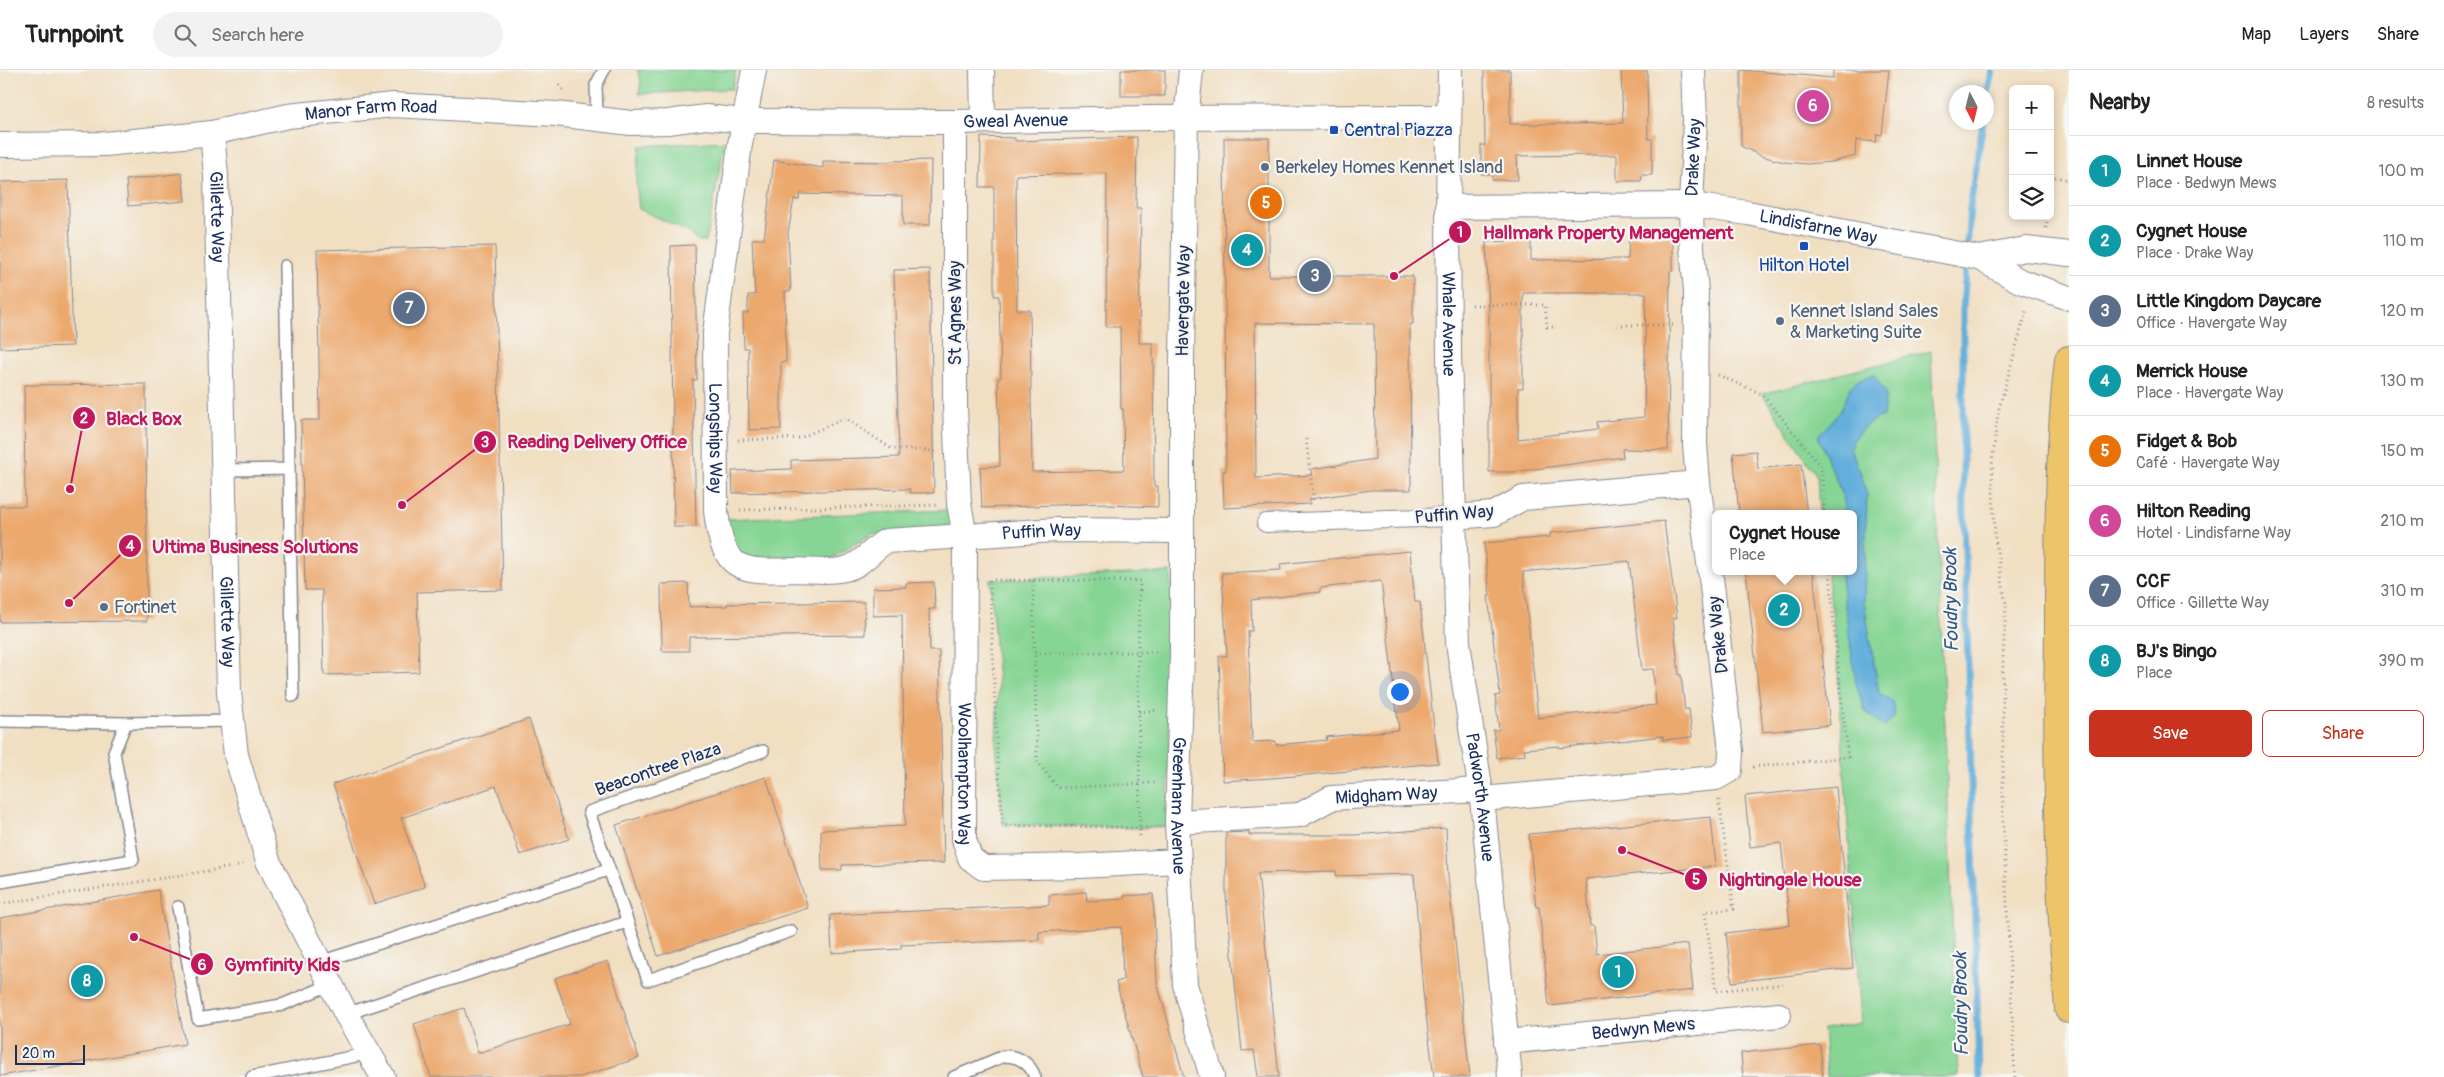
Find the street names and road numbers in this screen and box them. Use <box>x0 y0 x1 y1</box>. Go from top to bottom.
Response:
street label: Manor Farm Road <box>304 94 438 126</box>
street label: Gweal Avenue <box>963 109 1068 134</box>
street label: Drake Way <box>1680 118 1707 197</box>
street label: Gillette Way <box>204 171 229 263</box>
street label: Lindisfarne Way <box>1757 204 1879 250</box>
street label: Havergate Way <box>1171 245 1196 357</box>
street label: St Agnes Way <box>944 260 967 365</box>
street label: Whale Avenue <box>1436 272 1461 377</box>
street label: Longships Way <box>703 383 727 494</box>
street label: Puffin Way <box>1413 500 1495 529</box>
street label: Puffin Way <box>1001 519 1081 546</box>
street label: Gillette Way <box>214 576 239 668</box>
street label: Drake Way <box>1703 595 1734 675</box>
street label: Woolhampton Way <box>952 702 976 849</box>
street label: Padworth Avenue <box>1460 731 1499 863</box>
street label: Greenham Avenue <box>1165 736 1191 875</box>
street label: Beacontree Plaza <box>592 737 724 802</box>
street label: Midgham Way <box>1335 781 1438 810</box>
street label: Bedwyn Mews <box>1591 1012 1696 1045</box>

